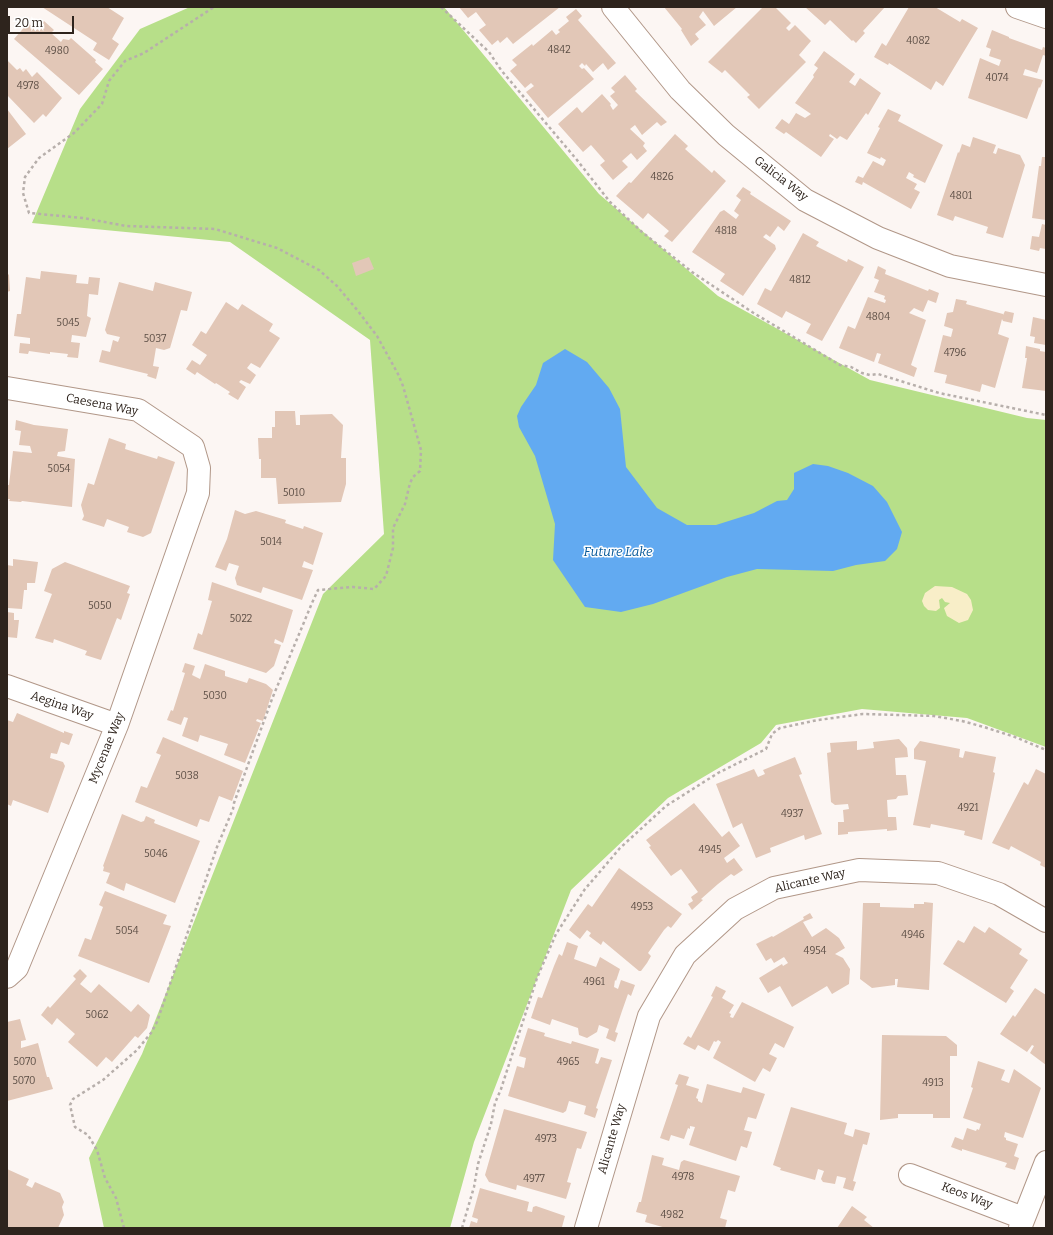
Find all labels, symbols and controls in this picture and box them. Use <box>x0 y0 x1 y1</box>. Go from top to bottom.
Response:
scale bar <box>10 8 76 34</box>
text: 20 m <box>15 16 43 30</box>
house number: 4082 <box>906 35 930 47</box>
house number: 4842 <box>547 44 571 56</box>
house number: 4980 <box>45 45 69 57</box>
house number: 4074 <box>986 72 1008 84</box>
house number: 4978 <box>17 80 39 92</box>
street label: Galicia Way <box>751 153 811 205</box>
house number: 4826 <box>650 171 674 183</box>
house number: 4801 <box>950 190 972 202</box>
house number: 4818 <box>715 225 737 237</box>
house number: 4812 <box>789 274 811 286</box>
house number: 4804 <box>866 311 890 323</box>
house number: 5045 <box>57 317 79 329</box>
house number: 5037 <box>144 333 166 345</box>
house number: 4796 <box>944 347 966 359</box>
street label: Caesena Way <box>65 391 139 419</box>
house number: 5054 <box>48 463 70 475</box>
house number: 5010 <box>283 487 305 499</box>
house number: 5014 <box>260 536 282 548</box>
water label: Future Lake <box>583 544 653 560</box>
house number: 5050 <box>88 600 112 612</box>
house number: 5022 <box>230 613 252 625</box>
street label: Aegina Way <box>29 689 95 723</box>
house number: 5030 <box>203 690 227 702</box>
street label: Mycenae Way <box>86 710 128 786</box>
house number: 5038 <box>175 770 199 782</box>
house number: 4921 <box>957 802 979 814</box>
house number: 4937 <box>781 808 803 820</box>
house number: 4945 <box>699 844 721 856</box>
house number: 5046 <box>144 848 168 860</box>
street label: Alicante Way <box>773 866 847 896</box>
house number: 4953 <box>631 901 653 913</box>
house number: 5054 <box>116 925 138 937</box>
house number: 4946 <box>901 929 925 941</box>
house number: 4954 <box>804 945 826 957</box>
house number: 4961 <box>583 976 605 988</box>
house number: 5062 <box>86 1009 108 1021</box>
house number: 5070 <box>14 1056 36 1068</box>
house number: 4965 <box>557 1056 579 1068</box>
house number: 5070 <box>13 1075 35 1087</box>
house number: 4913 <box>922 1077 944 1089</box>
street label: Alicante Way <box>595 1102 629 1176</box>
house number: 4973 <box>535 1133 557 1145</box>
house number: 4978 <box>672 1171 694 1183</box>
house number: 4977 <box>523 1173 545 1185</box>
street label: Keos Way <box>939 1180 995 1212</box>
house number: 4982 <box>660 1209 684 1221</box>

